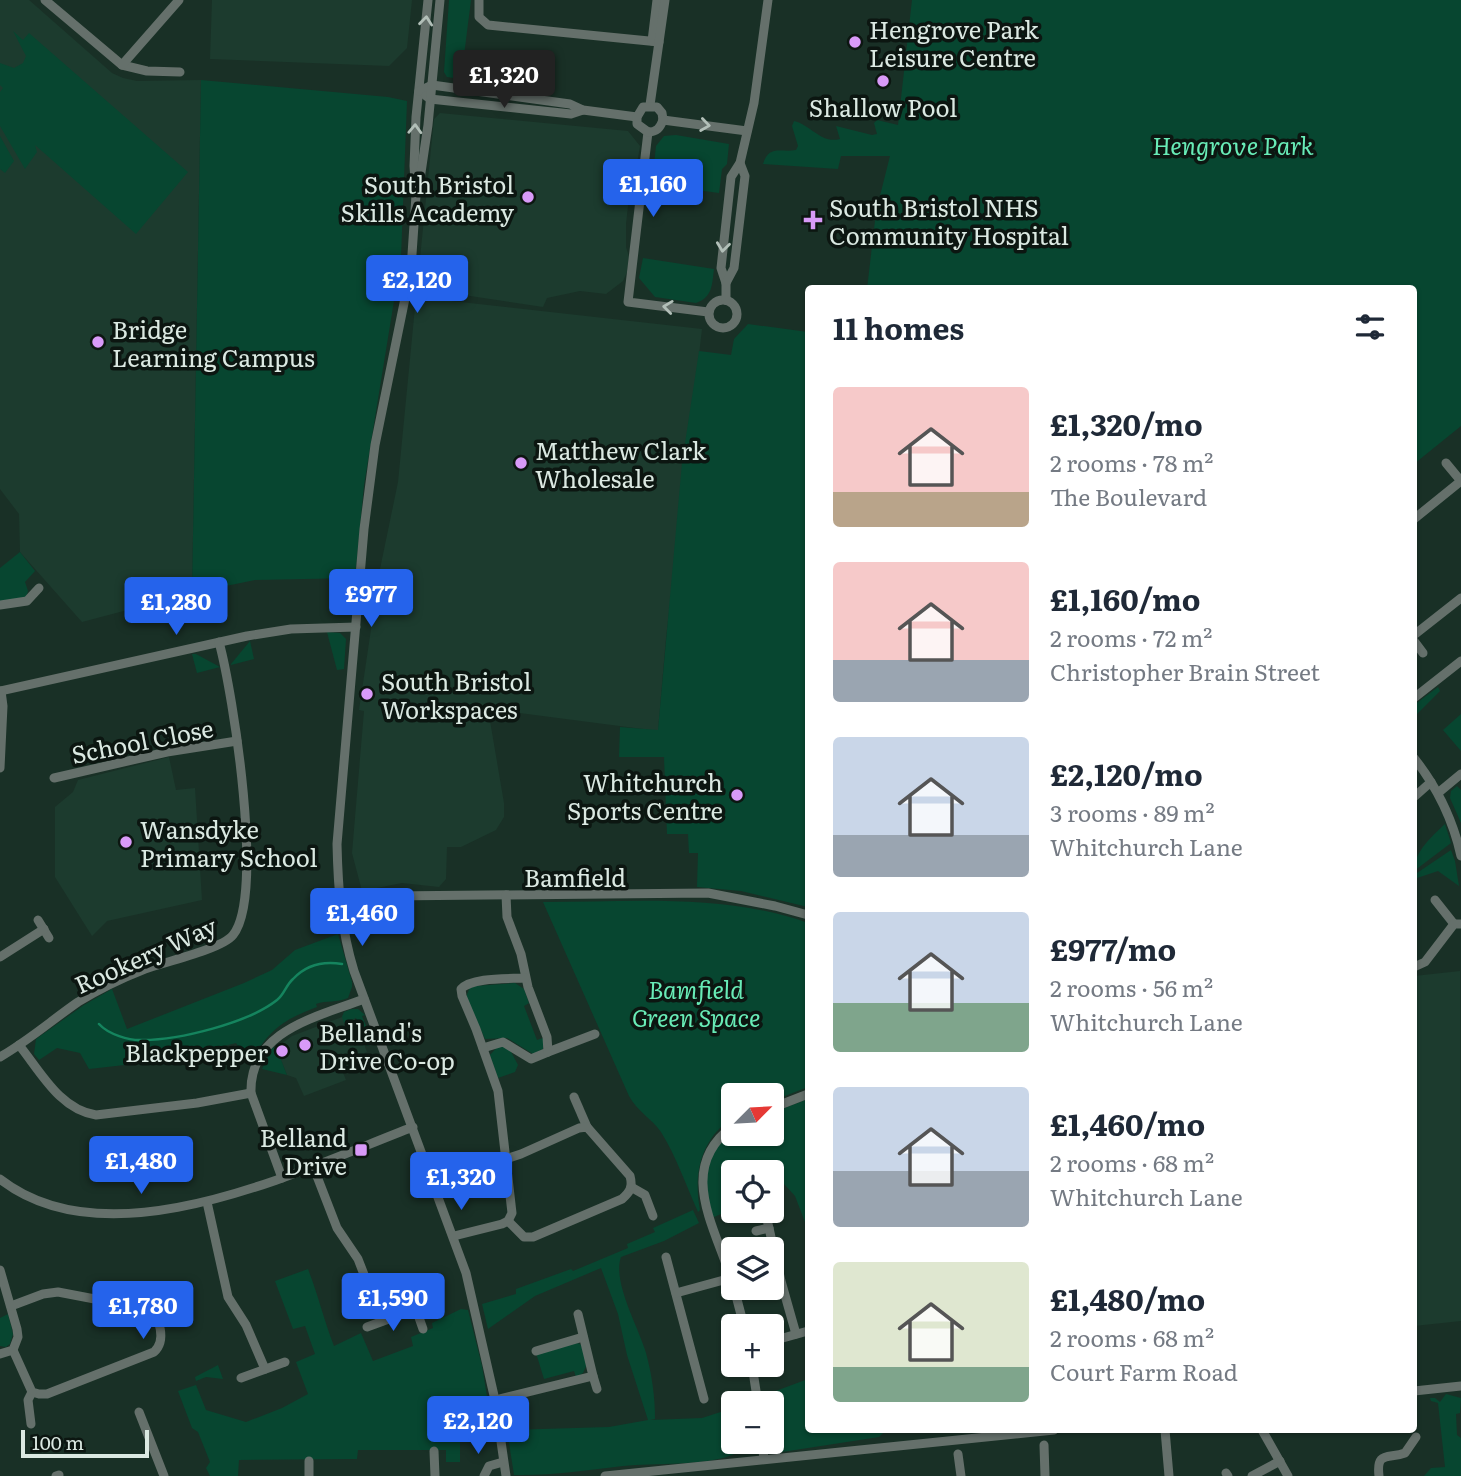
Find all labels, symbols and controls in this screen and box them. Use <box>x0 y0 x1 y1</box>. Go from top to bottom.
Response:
place label: Hengrove Park Leisure Centre <box>869 11 1039 74</box>
one-way arrow <box>418 15 433 27</box>
marker: Hengrove Park Leisure Centre <box>847 34 863 50</box>
pin: £1,320 <box>447 50 561 110</box>
text: £1,320 <box>469 56 539 90</box>
marker: Shallow Pool <box>875 73 891 89</box>
place label: Shallow Pool <box>809 89 957 124</box>
one-way arrow <box>699 118 711 133</box>
one-way arrow <box>408 123 423 134</box>
park label: Hengrove Park <box>1152 127 1315 162</box>
pin: £1,160 <box>596 160 710 219</box>
text: £1,160 <box>619 165 687 199</box>
place label: South Bristol Skills Academy <box>341 166 514 229</box>
marker: South Bristol Skills Academy <box>520 189 536 205</box>
place label: South Bristol NHS Community Hospital <box>829 189 1069 252</box>
marker: South Bristol NHS Community Hospital <box>803 210 823 230</box>
one-way arrow <box>715 241 730 252</box>
pin: £2,120 <box>360 256 474 315</box>
text: £2,120 <box>382 261 452 295</box>
one-way arrow <box>662 299 674 314</box>
text: 11 homes <box>833 305 964 349</box>
icon: filters <box>1351 308 1389 346</box>
place label: Bridge Learning Campus <box>112 311 315 374</box>
marker: Bridge Learning Campus <box>90 334 106 350</box>
text: £1,320/mo <box>1050 401 1203 445</box>
icon: home <box>889 415 973 499</box>
place label: Matthew Clark Wholesale <box>535 432 707 495</box>
text: 2 rooms · 78 m² <box>1050 445 1213 479</box>
marker: Matthew Clark Wholesale <box>513 455 529 471</box>
text: The Boulevard <box>1050 479 1207 513</box>
pin: £977 <box>330 570 412 629</box>
text: £977 <box>345 575 397 609</box>
text: £1,160/mo <box>1050 576 1200 620</box>
pin: £1,280 <box>119 578 233 637</box>
text: £1,280 <box>141 583 211 617</box>
icon: home <box>889 590 973 674</box>
text: 2 rooms · 72 m² <box>1050 620 1212 654</box>
text: Christopher Brain Street <box>1050 654 1320 688</box>
place label: South Bristol Workspaces <box>381 663 531 726</box>
marker: South Bristol Workspaces <box>359 686 375 702</box>
street label: School Close <box>68 709 216 771</box>
text: £2,120/mo <box>1050 751 1203 795</box>
place label: Whitchurch Sports Centre <box>567 764 723 827</box>
icon: home <box>889 765 973 849</box>
marker: Whitchurch Sports Centre <box>729 787 745 803</box>
text: 3 rooms · 89 m² <box>1050 795 1215 829</box>
place label: Wansdyke Primary School <box>140 811 317 874</box>
text: Whitchurch Lane <box>1050 829 1243 863</box>
marker: Wansdyke Primary School <box>118 834 134 850</box>
street label: Bamfield <box>524 859 626 894</box>
pin: £1,460 <box>305 888 419 948</box>
text: £1,460 <box>326 894 398 928</box>
street label: Rookery Way <box>68 907 222 1001</box>
text: £977/mo <box>1050 926 1176 970</box>
icon: home <box>889 940 973 1024</box>
text: 2 rooms · 56 m² <box>1050 970 1213 1004</box>
park label: Bamfield Green Space <box>632 971 760 1034</box>
text: Whitchurch Lane <box>1050 1004 1243 1038</box>
place label: Belland's Drive Co-op <box>319 1014 455 1077</box>
place label: Blackpepper <box>125 1034 269 1069</box>
marker: Belland's Drive Co-op <box>297 1037 313 1053</box>
marker: Blackpepper <box>274 1043 290 1059</box>
north arrow <box>721 1083 784 1146</box>
map controls <box>721 1083 784 1454</box>
text: £1,460/mo <box>1050 1101 1205 1145</box>
icon: home <box>889 1115 973 1199</box>
place label: Belland Drive <box>260 1119 347 1182</box>
pin: £1,480 <box>84 1136 198 1196</box>
text: £1,480 <box>105 1142 177 1176</box>
marker: Belland Drive <box>353 1142 369 1158</box>
text: 2 rooms · 68 m² <box>1050 1145 1214 1179</box>
pin: £1,320 <box>404 1152 518 1212</box>
text: £1,320 <box>426 1158 496 1192</box>
button: locate <box>721 1160 784 1223</box>
text: Whitchurch Lane <box>1050 1179 1243 1213</box>
button: layers <box>721 1237 784 1300</box>
pin: £1,590 <box>336 1274 450 1333</box>
text: £1,480/mo <box>1050 1276 1205 1320</box>
text: £1,590 <box>358 1279 428 1313</box>
pin: £1,780 <box>86 1282 200 1341</box>
text: £1,780 <box>108 1287 178 1321</box>
icon: home <box>889 1290 973 1374</box>
button: + <box>721 1314 784 1377</box>
text: 2 rooms · 68 m² <box>1050 1320 1214 1354</box>
text: Court Farm Road <box>1050 1354 1238 1388</box>
button: − <box>721 1391 784 1454</box>
pin: £2,120 <box>421 1396 535 1456</box>
text: £2,120 <box>443 1402 513 1436</box>
scale bar <box>21 1427 149 1459</box>
text: 100 m <box>32 1428 84 1456</box>

